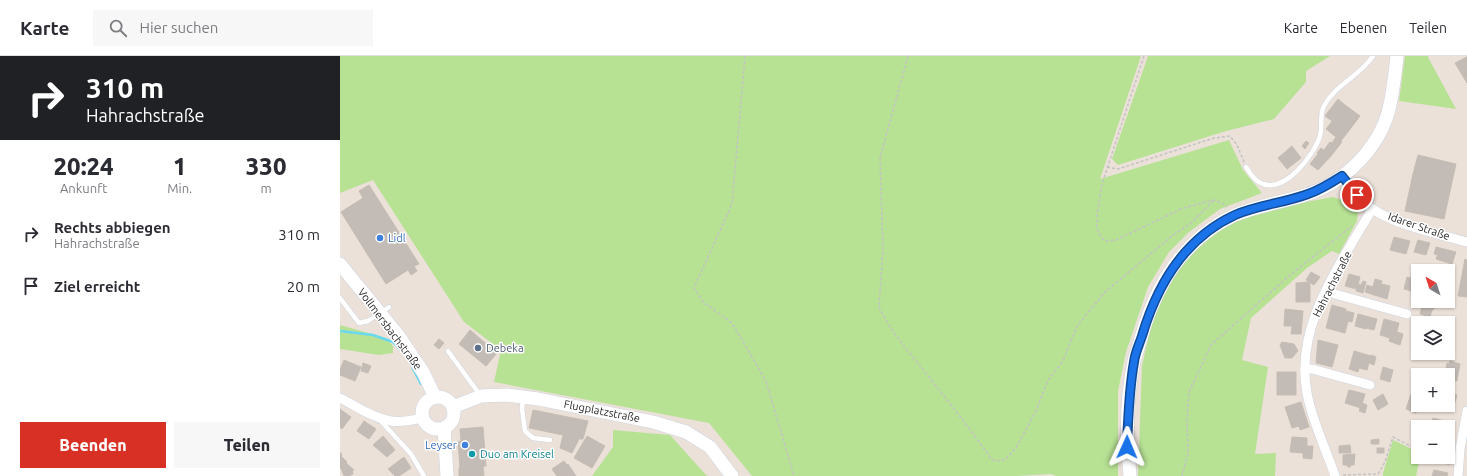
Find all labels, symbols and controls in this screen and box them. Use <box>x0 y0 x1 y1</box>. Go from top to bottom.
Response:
search box <box>93 10 373 46</box>
text: Karte <box>20 17 69 39</box>
icon: search <box>107 17 129 39</box>
text: Hier suchen <box>139 19 218 36</box>
text: Karte <box>1284 20 1318 36</box>
text: Ebenen <box>1340 20 1387 36</box>
text: Teilen <box>1409 20 1447 36</box>
icon: right <box>20 72 72 124</box>
text: 310 m <box>86 72 164 103</box>
text: Hahrachstraße <box>86 105 205 125</box>
text: 20:24 <box>54 153 114 180</box>
text: 1 <box>173 153 187 180</box>
text: 330 <box>246 153 286 180</box>
pin <box>1340 178 1374 212</box>
text: Ankunft <box>60 181 107 195</box>
text: Min. <box>167 181 192 195</box>
text: m <box>261 181 272 195</box>
icon: arrive <box>1346 184 1368 206</box>
street label: Idarer Straße <box>1387 210 1451 242</box>
text: Rechts abbiegen <box>54 219 171 236</box>
icon: right <box>20 223 42 245</box>
text: 310 m <box>278 226 320 243</box>
place label: Lidl <box>388 232 406 244</box>
marker: Lidl <box>375 233 385 243</box>
text: Hahrachstraße <box>54 236 140 250</box>
street label: Hahrachstraße <box>1310 249 1354 319</box>
north arrow <box>1411 264 1455 308</box>
map controls <box>1411 264 1455 464</box>
icon: arrive <box>20 275 42 297</box>
text: Ziel erreicht <box>54 278 140 295</box>
text: 20 m <box>287 278 320 295</box>
street label: Vollmersbachstraße <box>356 286 424 372</box>
button: layers <box>1411 316 1455 360</box>
place label: Debeka <box>486 342 524 354</box>
marker: Debeka <box>473 343 483 353</box>
button: + <box>1411 368 1455 412</box>
street label: Flugplatzstraße <box>563 398 641 424</box>
button: − <box>1411 420 1455 464</box>
button: Beenden <box>20 422 166 468</box>
button: Teilen <box>174 422 320 468</box>
position arrow <box>1106 426 1148 468</box>
place label: Leyser <box>425 439 458 451</box>
marker: Leyser <box>460 440 470 450</box>
place label: Duo am Kreisel <box>480 448 554 460</box>
marker: Duo am Kreisel <box>467 449 477 459</box>

